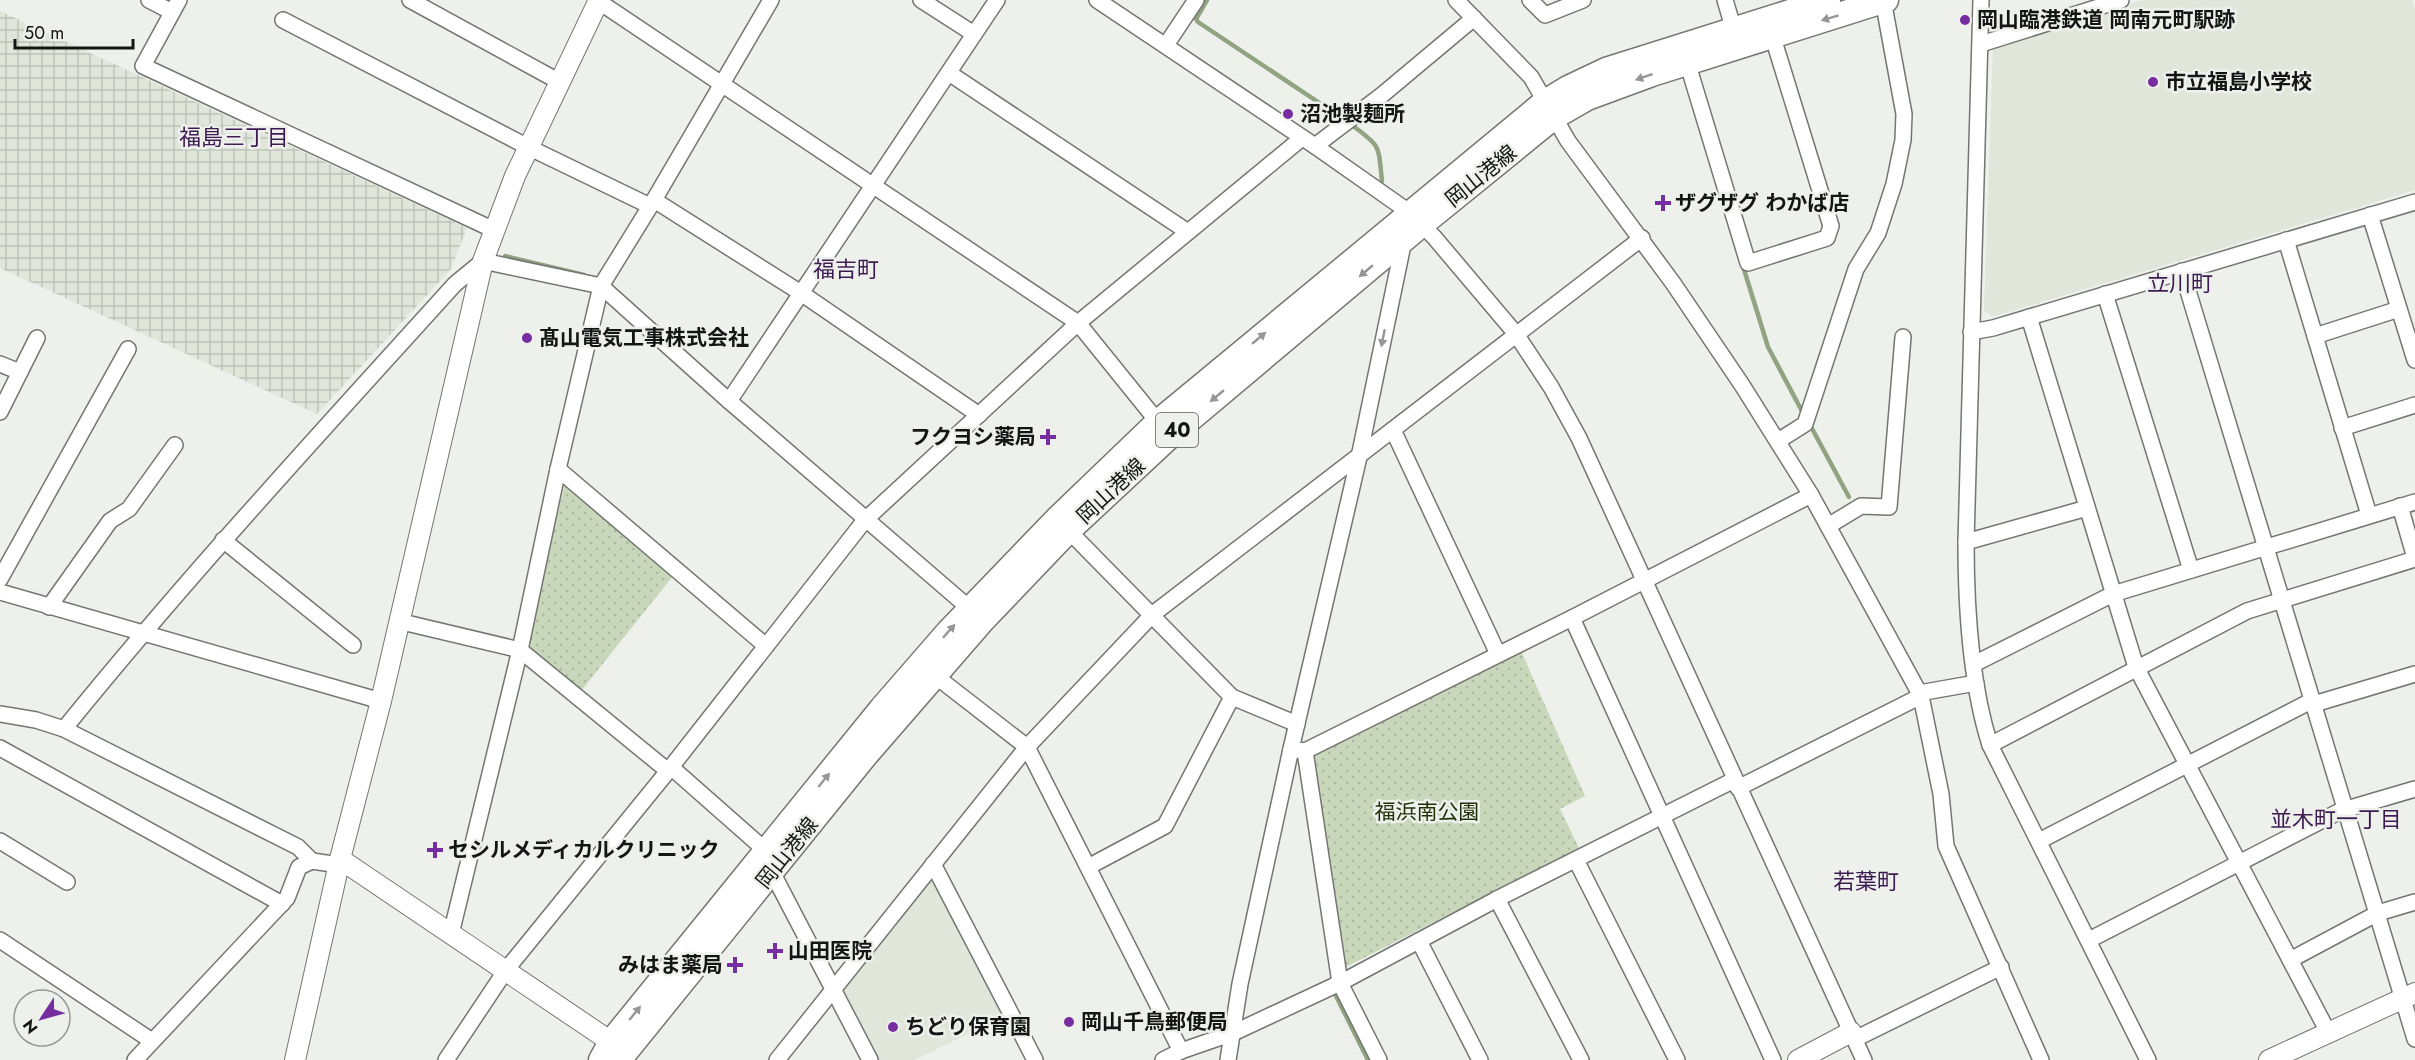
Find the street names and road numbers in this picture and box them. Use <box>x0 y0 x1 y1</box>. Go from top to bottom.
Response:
street label: 岡山港線 <box>1439 138 1523 214</box>
road number: 40 <box>1156 413 1198 447</box>
street label: 岡山港線 <box>1070 451 1152 531</box>
street label: 岡山港線 <box>749 811 825 895</box>

